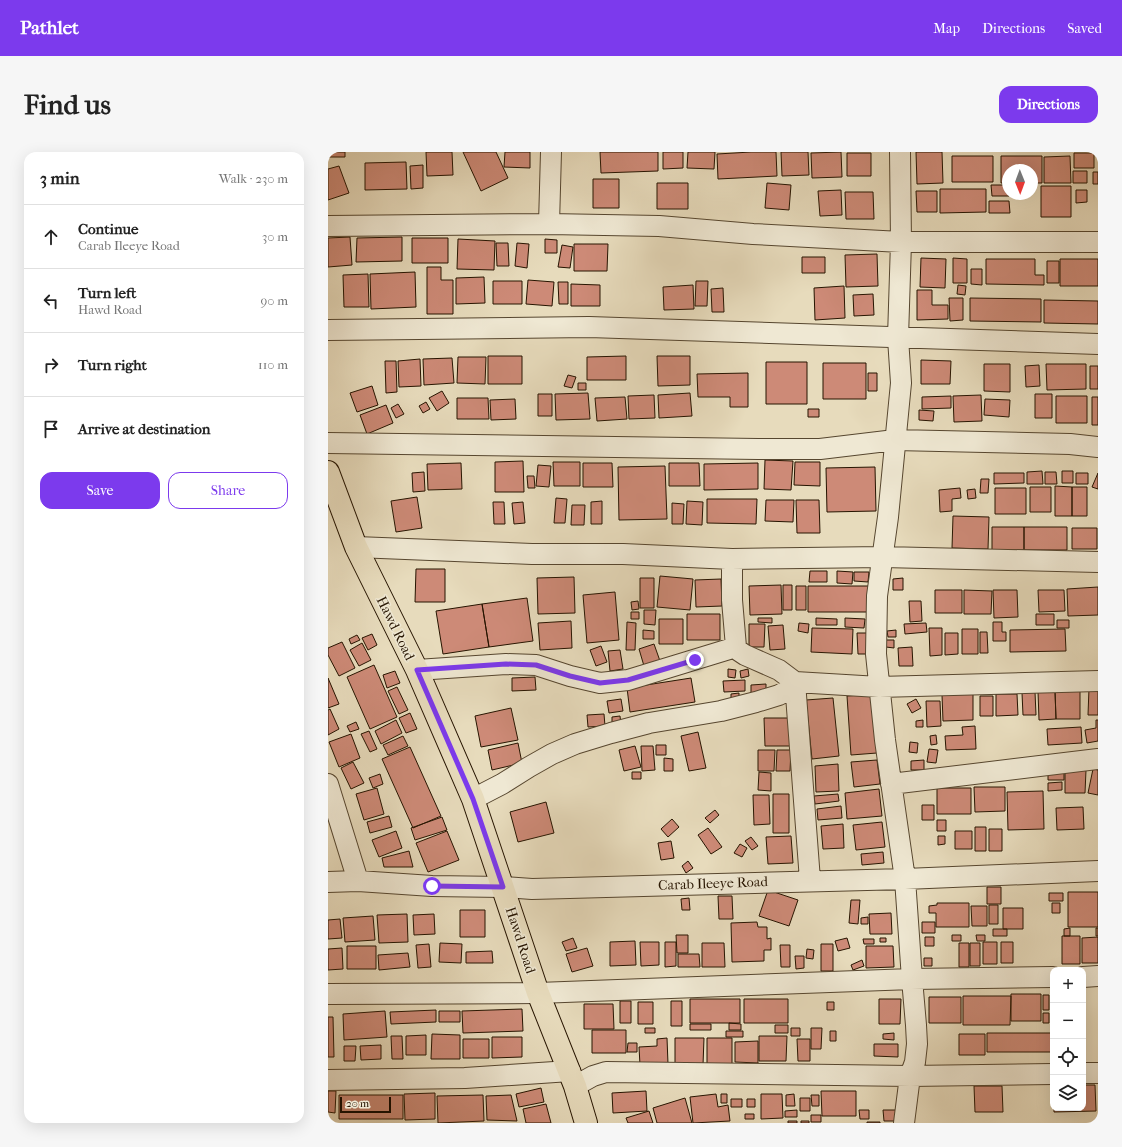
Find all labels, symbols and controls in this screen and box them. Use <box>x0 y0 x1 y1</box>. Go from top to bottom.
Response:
text: Pathlet <box>20 17 79 39</box>
text: Map <box>933 20 960 37</box>
text: Directions <box>982 20 1045 37</box>
text: Saved <box>1067 20 1102 37</box>
button: Directions <box>999 86 1098 123</box>
text: Find us <box>24 88 111 121</box>
north arrow <box>1002 164 1038 200</box>
text: 3 min <box>40 168 80 188</box>
text: Walk · 230 m <box>219 171 288 186</box>
text: Continue <box>78 220 138 238</box>
icon: ahead <box>40 226 62 248</box>
text: 30 m <box>262 229 288 244</box>
text: Carab Ileeye Road <box>78 238 180 253</box>
text: Turn left <box>78 284 136 302</box>
icon: left <box>40 290 62 312</box>
text: 90 m <box>260 293 288 308</box>
text: Hawd Road <box>78 302 142 317</box>
icon: right <box>40 354 62 376</box>
text: Turn right <box>78 356 147 374</box>
text: 110 m <box>258 357 288 372</box>
icon: arrive <box>40 418 62 440</box>
text: Arrive at destination <box>78 420 210 438</box>
button: Save <box>40 472 160 509</box>
button: Share <box>168 472 288 509</box>
street label: Hawd Road <box>373 593 419 663</box>
route end <box>686 651 704 669</box>
street label: Carab Ileeye Road <box>658 873 769 894</box>
route start <box>423 877 441 895</box>
street label: Hawd Road <box>502 905 539 976</box>
map controls <box>1050 967 1086 1111</box>
button: + <box>1050 967 1086 1003</box>
button: − <box>1050 1003 1086 1039</box>
button: locate <box>1050 1039 1086 1075</box>
button: layers <box>1050 1075 1086 1111</box>
scale bar <box>340 1095 391 1114</box>
text: 20 m <box>346 1097 369 1110</box>

